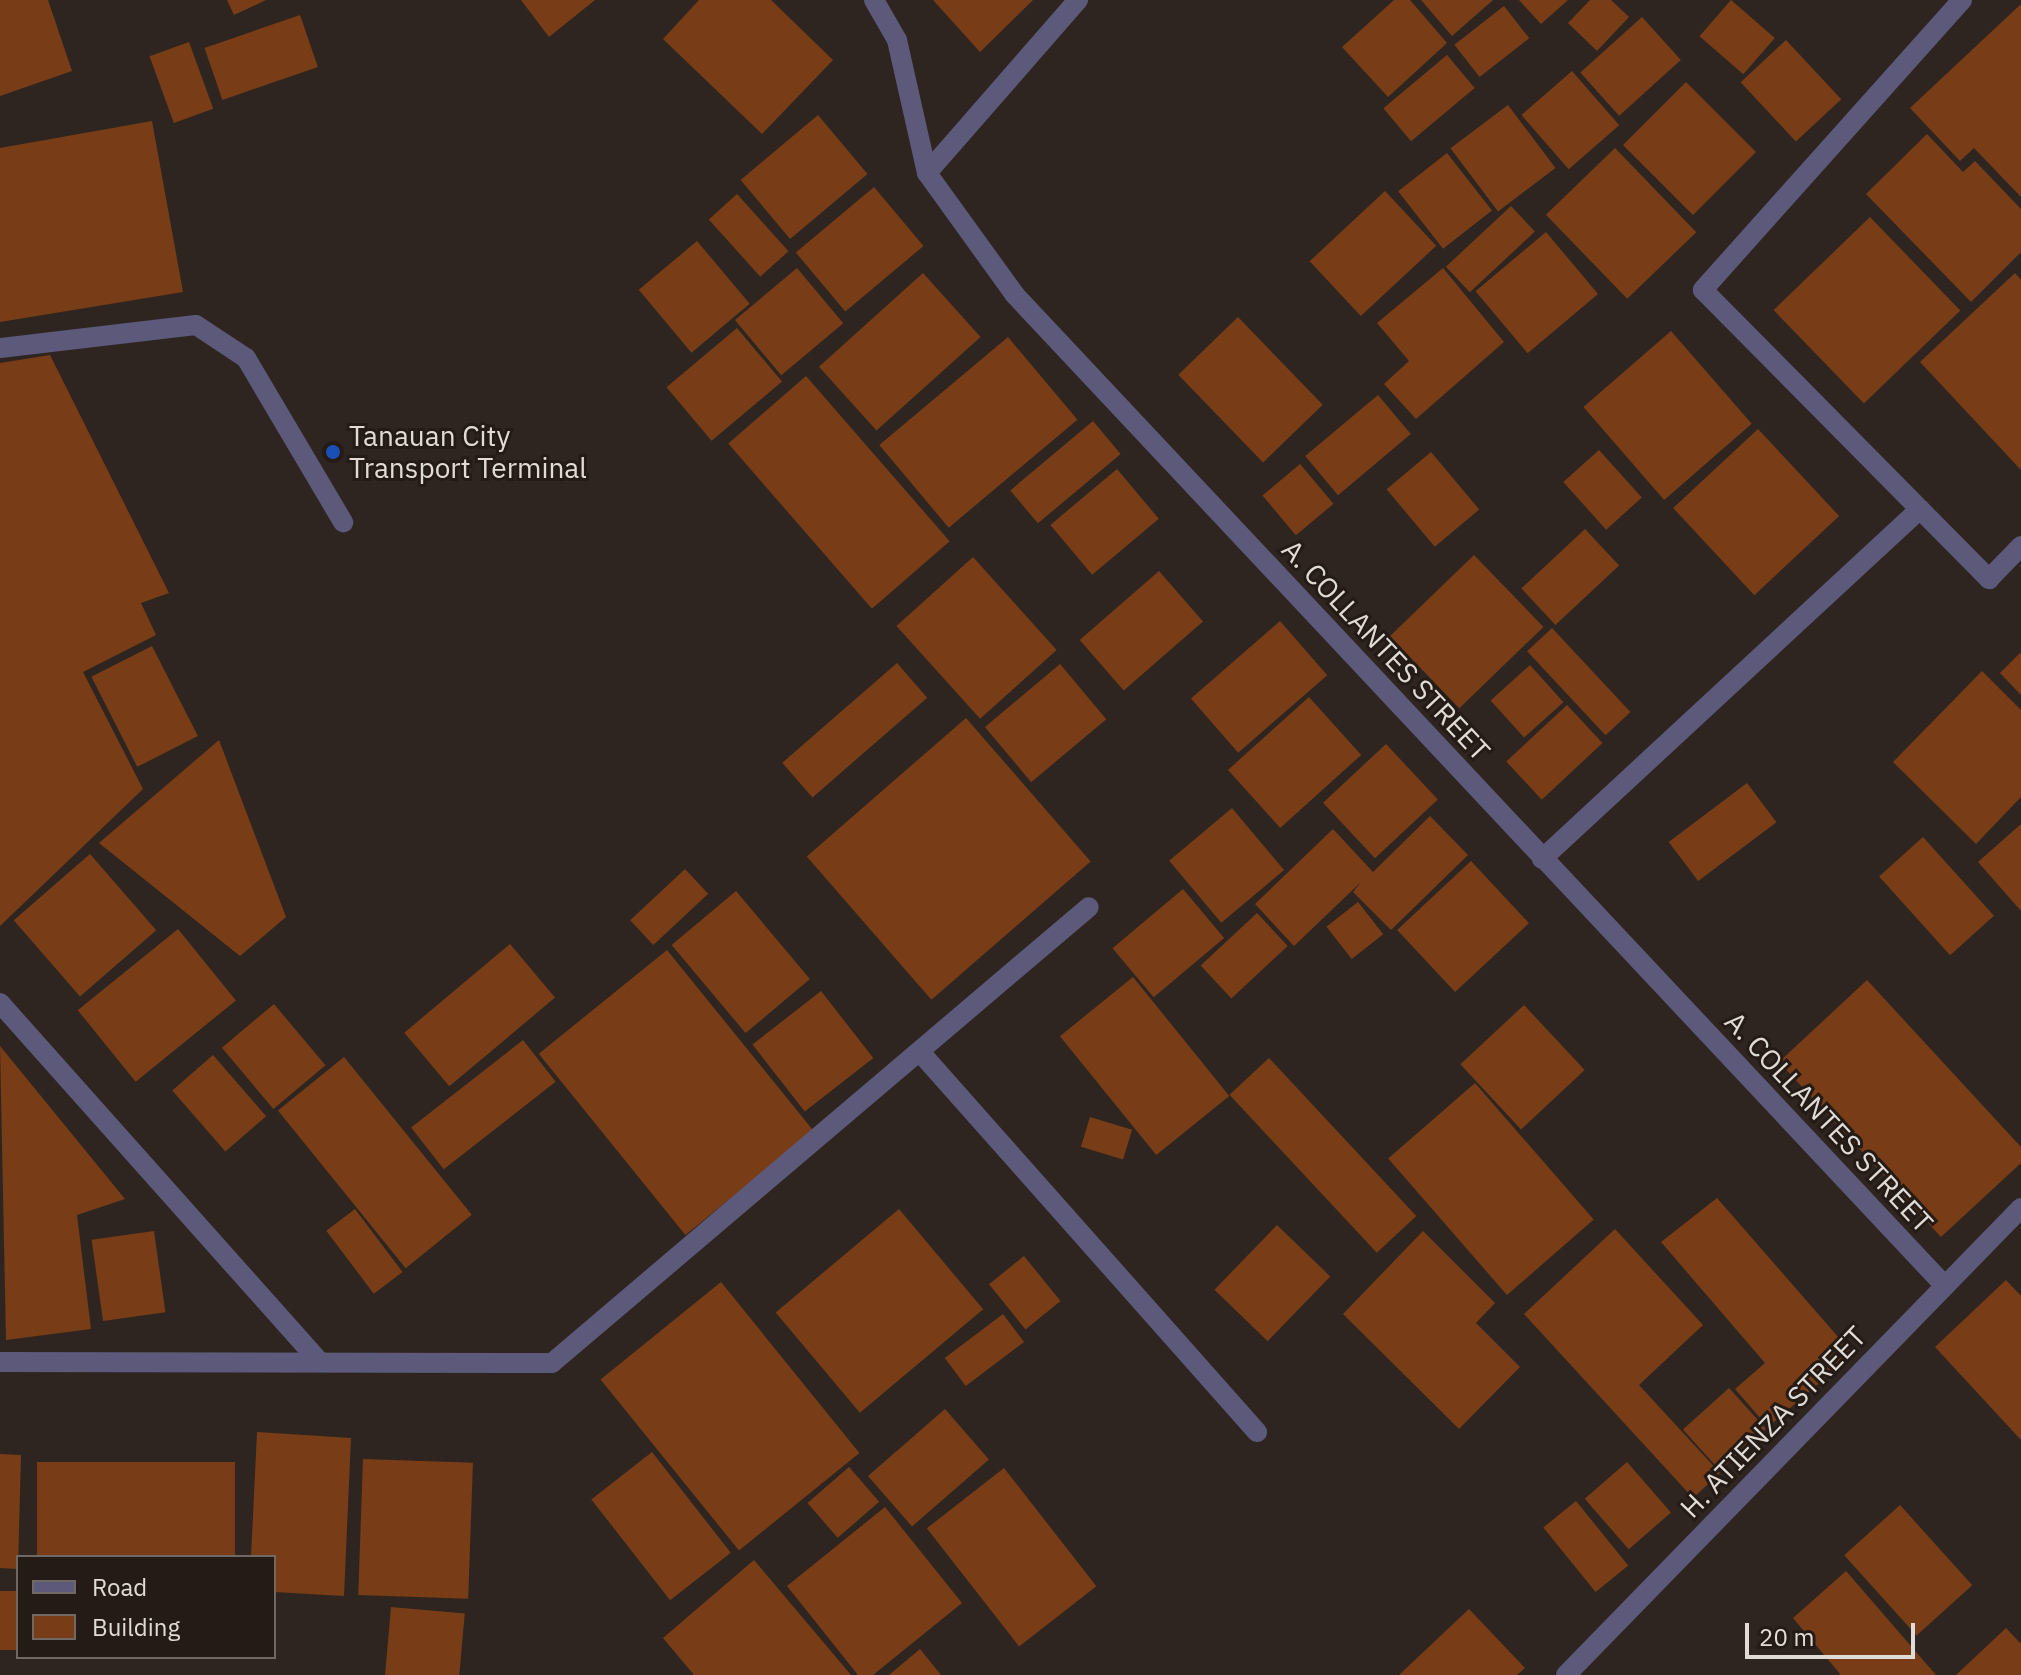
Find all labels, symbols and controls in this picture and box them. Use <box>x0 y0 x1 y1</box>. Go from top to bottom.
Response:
place label: Tanauan City Transport Terminal <box>349 419 587 485</box>
marker: Tanauan City Transport Terminal <box>324 443 342 461</box>
street label: A. COLLANTES STREET <box>1275 533 1497 767</box>
street label: A. COLLANTES STREET <box>1718 1005 1940 1239</box>
street label: H. ATIENZA STREET <box>1673 1319 1873 1525</box>
legend <box>16 1555 276 1659</box>
text: Road <box>92 1571 147 1603</box>
scale bar <box>1749 1607 1919 1657</box>
text: Building <box>92 1611 180 1643</box>
text: 20 m <box>1759 1621 1814 1653</box>

